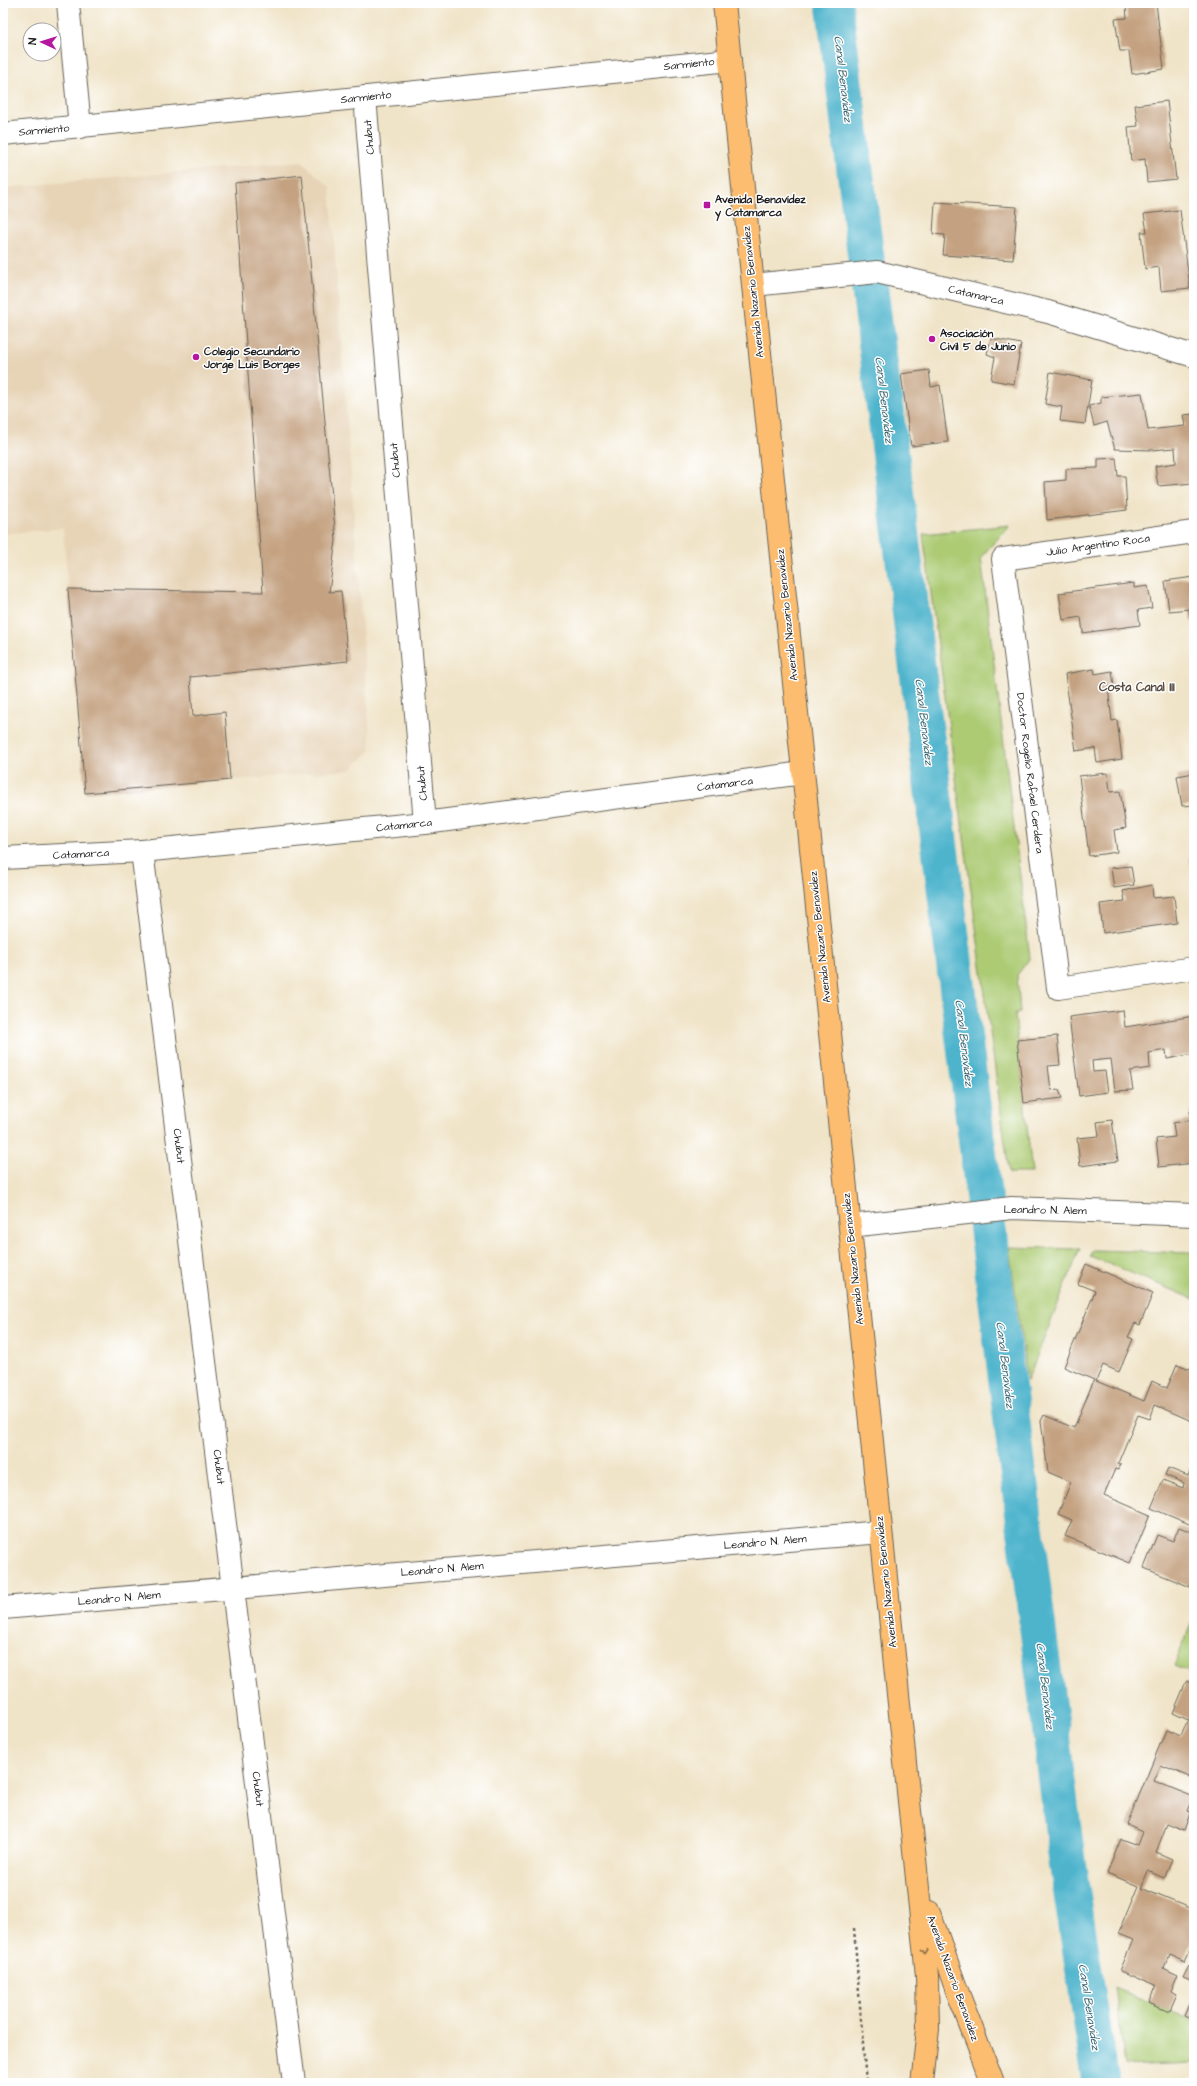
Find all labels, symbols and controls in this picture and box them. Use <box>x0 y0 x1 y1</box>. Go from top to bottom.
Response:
north arrow <box>22 22 62 62</box>
water label: Canal Benavídez <box>829 35 857 124</box>
text: N <box>25 37 40 45</box>
street label: Sarmiento <box>663 54 716 74</box>
street label: Sarmiento <box>340 87 393 107</box>
street label: Chubut <box>360 118 378 155</box>
street label: Sarmiento <box>18 120 71 140</box>
place label: Avenida Benavídez y Catamarca <box>715 192 806 222</box>
marker: Avenida Benavídez y Catamarca <box>702 200 712 210</box>
street label: Avenida Nazario Benavídez <box>739 225 767 359</box>
street label: Catamarca <box>947 281 1005 309</box>
place label: Asociación Civil 5 de Junio <box>940 326 1017 354</box>
marker: Asociación Civil 5 de Junio <box>927 334 937 344</box>
place label: Colegio Secundario Jorge Luis Borges <box>203 344 301 374</box>
marker: Colegio Secundario Jorge Luis Borges <box>191 352 201 362</box>
water label: Canal Benavídez <box>870 356 898 445</box>
street label: Chubut <box>386 441 404 478</box>
street label: Julio Argentino Roca <box>1045 530 1151 561</box>
street label: Avenida Nazario Benavídez <box>773 548 801 682</box>
water label: Canal Benavídez <box>910 678 938 767</box>
district label: Costa Canal III <box>1099 679 1175 696</box>
street label: Doctor Rogelio Rafael Cerdera <box>1012 692 1047 855</box>
street label: Chubut <box>413 764 431 801</box>
street label: Catamarca <box>696 773 754 795</box>
street label: Catamarca <box>375 815 433 835</box>
street label: Catamarca <box>53 845 110 863</box>
street label: Avenida Nazario Benavídez <box>806 870 834 1004</box>
water label: Canal Benavídez <box>950 999 978 1088</box>
street label: Chubut <box>169 1128 189 1165</box>
street label: Avenida Nazario Benavídez <box>839 1192 867 1326</box>
street label: Leandro N. Alem <box>1003 1202 1087 1218</box>
water label: Canal Benavídez <box>991 1321 1019 1410</box>
street label: Chubut <box>209 1449 229 1486</box>
street label: Avenida Nazario Benavídez <box>872 1515 900 1649</box>
street label: Leandro N. Alem <box>723 1531 807 1553</box>
street label: Leandro N. Alem <box>400 1558 484 1580</box>
street label: Leandro N. Alem <box>77 1587 161 1609</box>
water label: Canal Benavídez <box>1031 1642 1059 1731</box>
street label: Chubut <box>248 1771 268 1808</box>
street label: Avenida Nazario Benavídez <box>923 1913 983 2043</box>
one-way arrow <box>920 1949 929 1955</box>
water label: Canal Benavídez <box>1074 1963 1104 2052</box>

